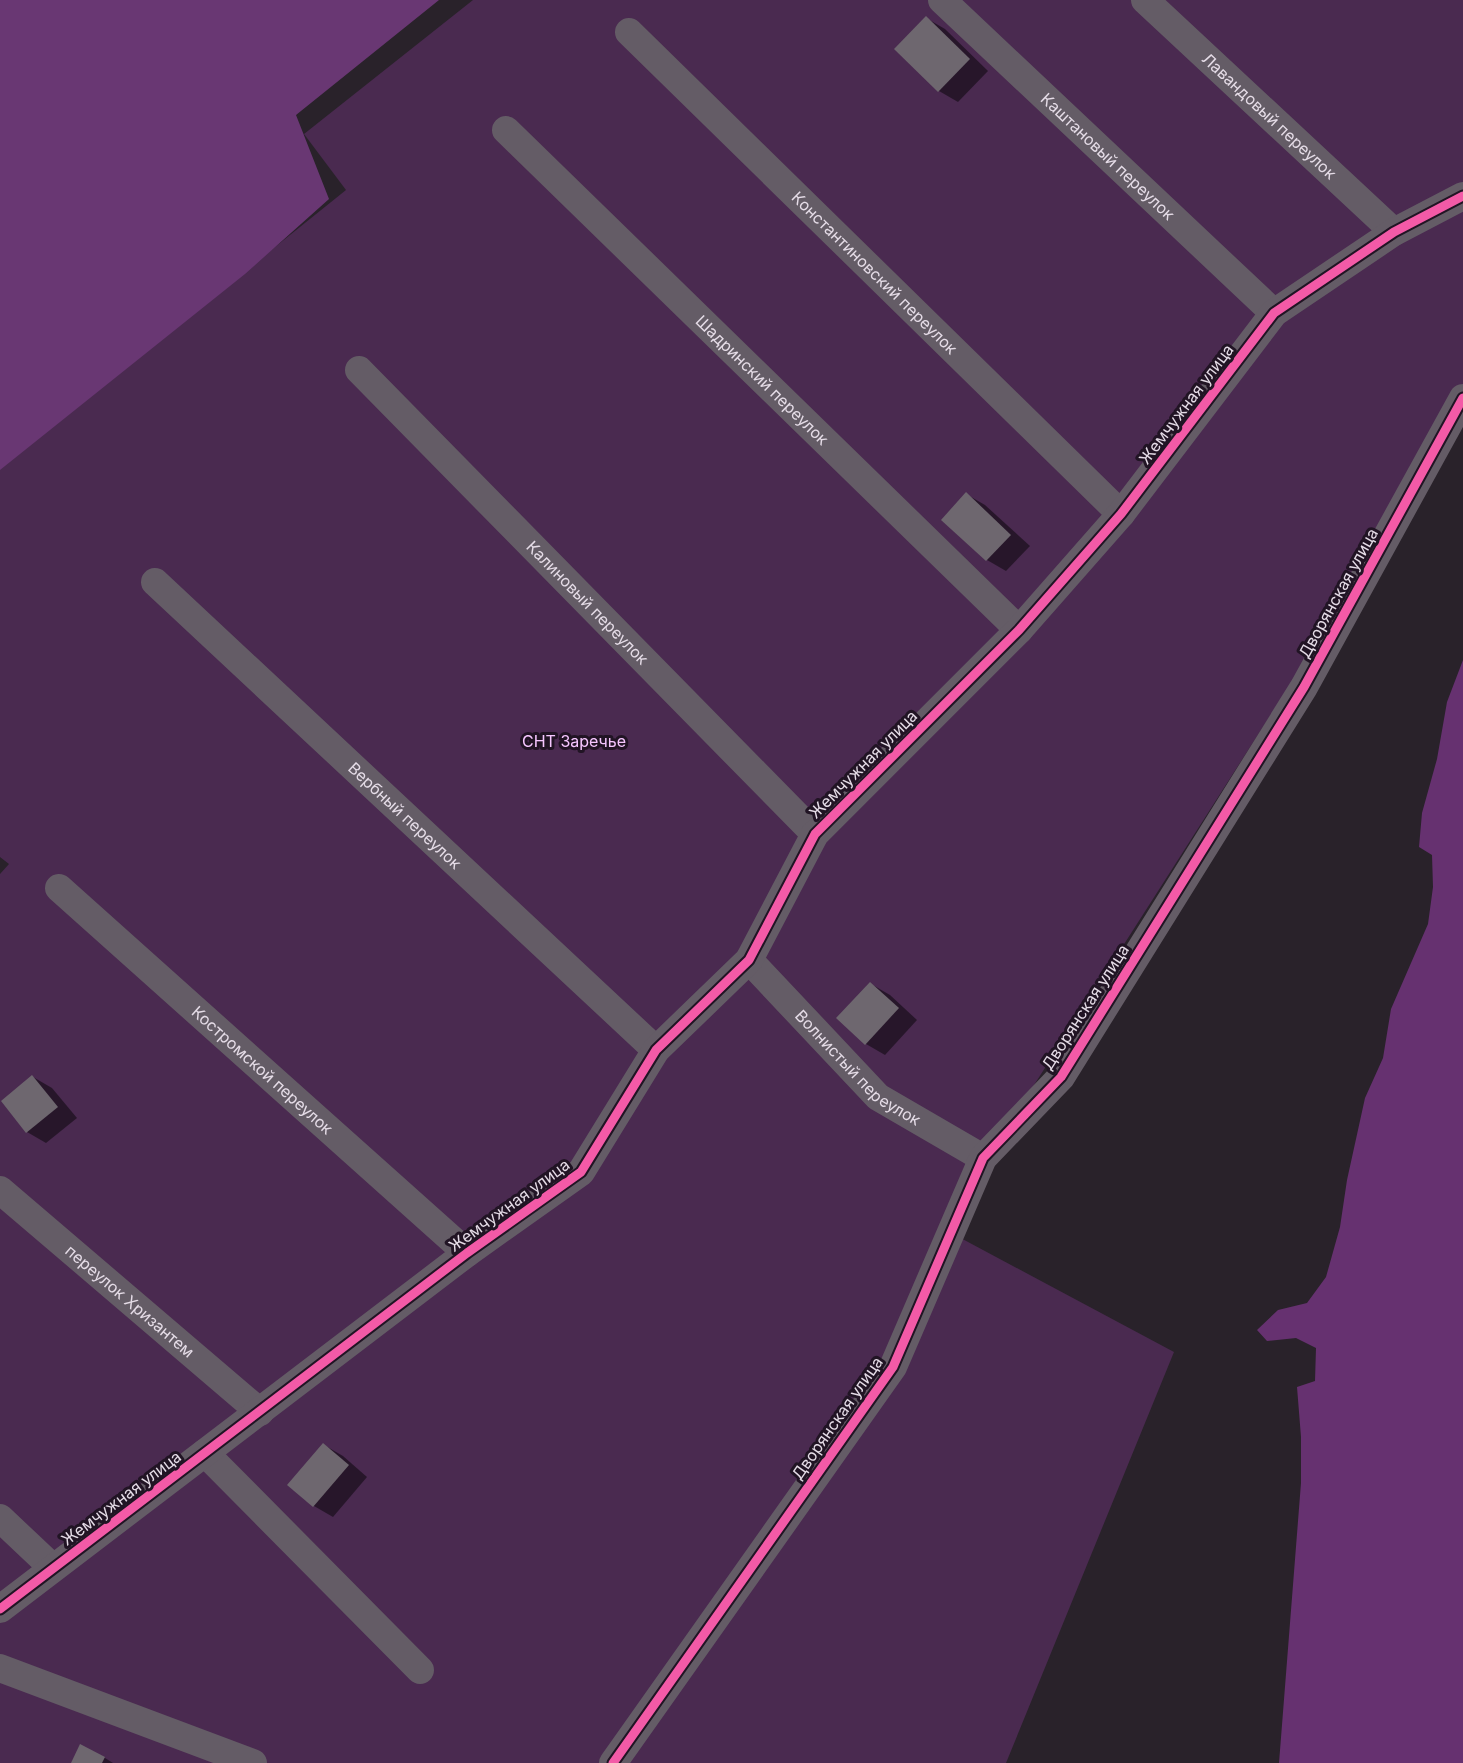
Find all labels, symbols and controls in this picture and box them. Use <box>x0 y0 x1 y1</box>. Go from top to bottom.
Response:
street label: Лавандовый переулок <box>1198 49 1341 183</box>
street label: Каштановый переулок <box>1037 89 1179 224</box>
street label: Константиновский переулок <box>788 187 962 359</box>
street label: Шадринский переулок <box>692 311 833 449</box>
street label: Жемчужная улица <box>1134 340 1238 468</box>
street label: Дворянская улица <box>1294 525 1382 661</box>
street label: Калиновый переулок <box>522 536 653 669</box>
street label: Жемчужная улица <box>805 706 921 822</box>
park label: СНТ Заречье <box>522 731 626 751</box>
street label: Вербный переулок <box>344 758 466 873</box>
street label: Дворянская улица <box>1037 941 1133 1073</box>
street label: Костромской переулок <box>188 1002 337 1139</box>
street label: Волнистый переулок <box>791 1006 925 1130</box>
street label: Жемчужная улица <box>445 1154 573 1256</box>
street label: переулок Хризантем <box>62 1240 199 1362</box>
street label: Дворянская улица <box>787 1353 887 1483</box>
street label: Жемчужная улица <box>57 1446 185 1550</box>

